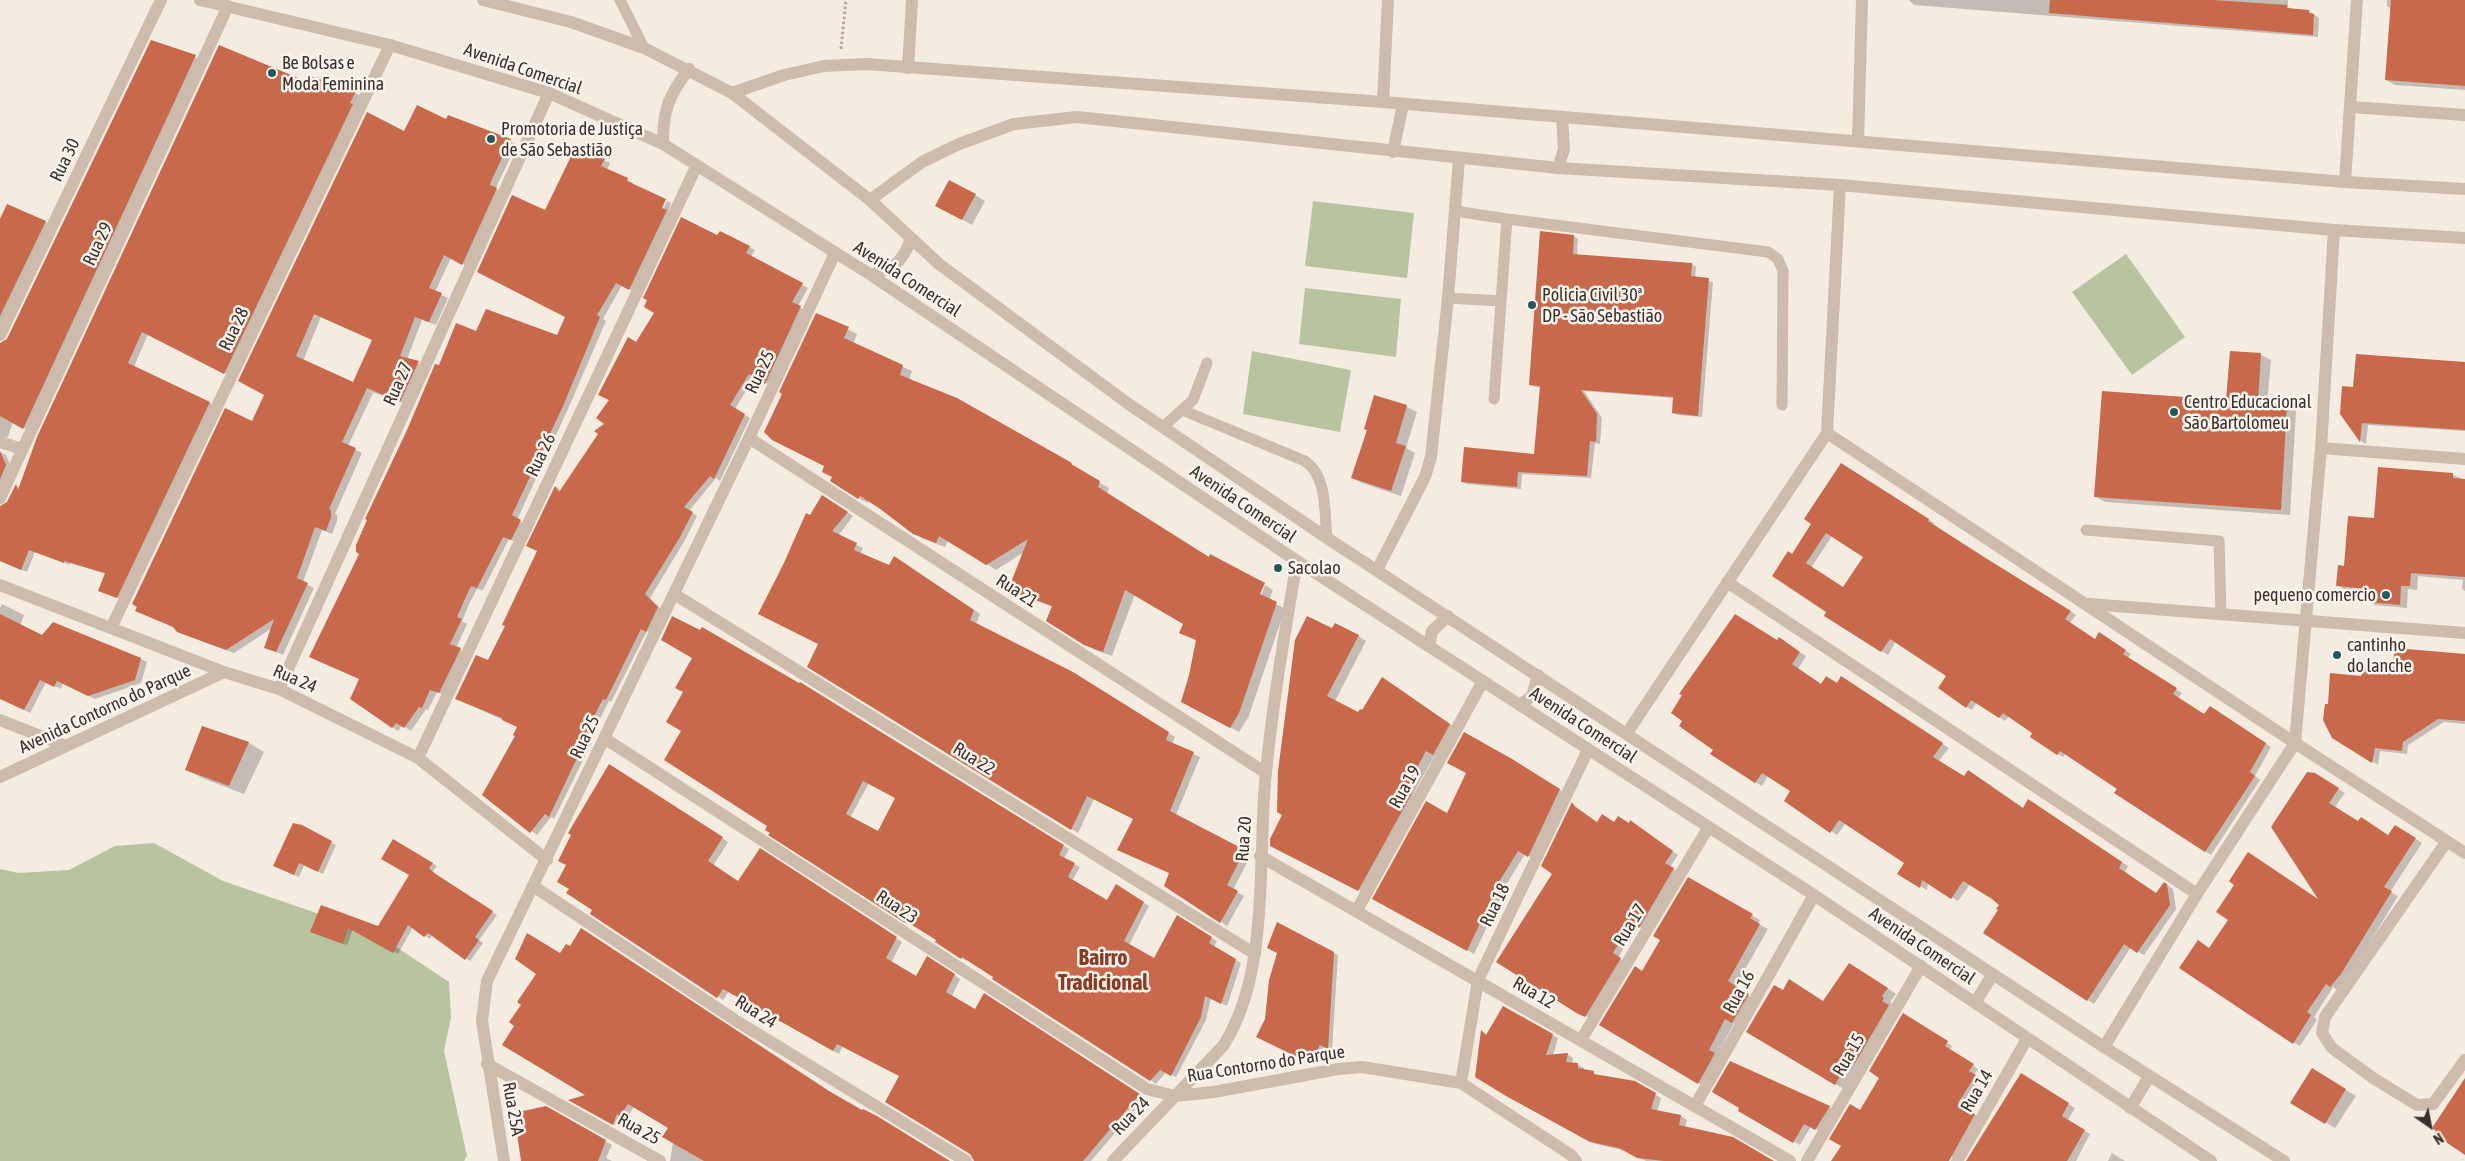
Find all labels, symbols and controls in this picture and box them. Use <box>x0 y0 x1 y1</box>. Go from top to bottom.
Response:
street label: Avenida Comercial <box>461 39 585 99</box>
place label: Be Bolsas e Moda Feminina <box>282 52 384 94</box>
marker: Be Bolsas e Moda Feminina <box>266 67 278 79</box>
place label: Promotoria de Justiça de São Sebastião <box>501 118 643 160</box>
marker: Promotoria de Justiça de São Sebastião <box>485 133 497 145</box>
street label: Rua 30 <box>45 135 85 185</box>
street label: Rua 29 <box>79 219 117 269</box>
street label: Avenida Comercial <box>849 236 965 322</box>
place label: Policia Civil 30ª DP - São Sebastião <box>1542 284 1662 326</box>
marker: Policia Civil 30ª DP - São Sebastião <box>1526 299 1538 311</box>
street label: Rua 28 <box>214 304 254 354</box>
street label: Rua 25 <box>741 347 779 397</box>
street label: Rua 27 <box>379 359 417 409</box>
place label: Centro Educacional São Bartolomeu <box>2184 391 2311 434</box>
marker: Centro Educacional São Bartolomeu <box>2168 406 2180 418</box>
street label: Rua 26 <box>522 430 560 480</box>
street label: Avenida Comercial <box>1186 461 1300 547</box>
place label: Sacolao <box>1288 557 1341 579</box>
marker: Sacolao <box>1272 562 1284 574</box>
street label: Rua 21 <box>992 570 1042 612</box>
place label: pequeno comercio <box>2254 584 2376 606</box>
marker: pequeno comercio <box>2380 589 2392 601</box>
place label: cantinho do lanche <box>2347 634 2412 676</box>
marker: cantinho do lanche <box>2331 649 2343 661</box>
street label: Avenida Contorno do Parque <box>16 660 194 758</box>
street label: Rua 24 <box>270 660 320 698</box>
street label: Avenida Comercial <box>1525 682 1641 768</box>
street label: Rua 25 <box>566 712 604 762</box>
street label: Rua 22 <box>949 738 999 780</box>
street label: Rua 19 <box>1385 762 1425 812</box>
street label: Rua 20 <box>1232 816 1256 862</box>
street label: Rua 18 <box>1475 880 1515 930</box>
street label: Rua 23 <box>872 886 922 928</box>
street label: Rua 17 <box>1609 900 1651 950</box>
street label: Avenida Comercial <box>1865 903 1979 989</box>
district label: Bairro Tradicional <box>1058 945 1148 996</box>
street label: Rua 16 <box>1719 967 1759 1017</box>
street label: Rua 12 <box>1509 972 1559 1014</box>
street label: Rua 24 <box>731 991 781 1033</box>
street label: Rua 15 <box>1828 1030 1870 1080</box>
street label: Rua Contorno do Parque <box>1186 1041 1346 1087</box>
street label: Rua 14 <box>1956 1066 1998 1116</box>
street label: Rua 25A <box>498 1080 528 1138</box>
street label: Rua 24 <box>1107 1092 1155 1140</box>
north arrow <box>2405 1101 2455 1151</box>
street label: Rua 25 <box>614 1109 664 1149</box>
text: N <box>2430 1130 2446 1148</box>

